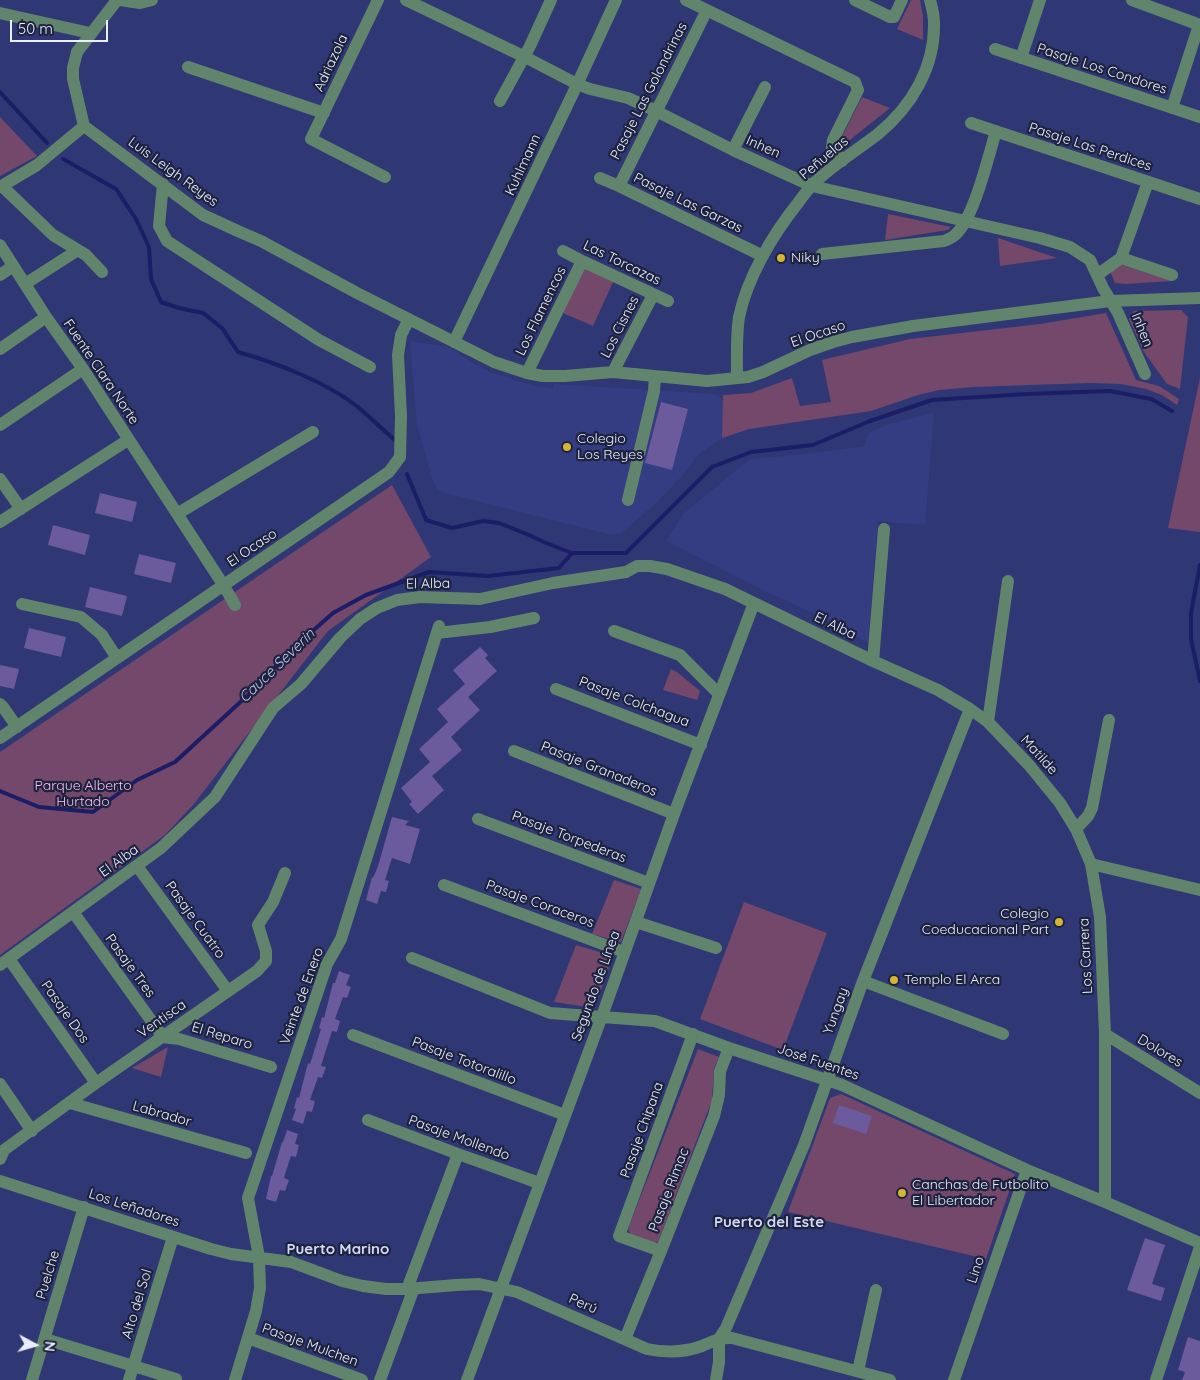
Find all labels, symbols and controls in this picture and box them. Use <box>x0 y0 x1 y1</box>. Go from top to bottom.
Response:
scale bar <box>12 10 110 42</box>
text: 50 m <box>18 19 53 38</box>
street label: Pasaje Las Golondrinas <box>607 20 691 162</box>
street label: Adriazola <box>310 32 352 94</box>
street label: Pasaje Los Condores <box>1035 40 1169 98</box>
street label: Pasaje Las Perdices <box>1026 119 1154 175</box>
street label: Kuhlmann <box>501 132 545 198</box>
street label: Inhen <box>743 132 783 162</box>
street label: Peñuelas <box>796 133 852 183</box>
street label: Luis Leigh Reyes <box>125 134 221 210</box>
street label: Pasaje Las Garzas <box>631 169 745 237</box>
street label: Las Torcazas <box>581 237 663 289</box>
place label: Niky <box>791 250 820 266</box>
marker: Niky <box>775 252 787 264</box>
street label: Los Flamencos <box>512 264 570 358</box>
street label: Los Cisnes <box>597 293 643 361</box>
street label: Inhen <box>1128 310 1156 350</box>
street label: Fuente Clara Norte <box>60 316 142 428</box>
street label: El Ocaso <box>789 317 847 351</box>
place label: Colegio Los Reyes <box>577 431 643 464</box>
marker: Colegio Los Reyes <box>561 441 573 453</box>
street label: El Ocaso <box>224 525 280 571</box>
street label: El Alba <box>406 575 450 593</box>
street label: El Alba <box>811 609 859 643</box>
water label: Cauce Severin <box>235 625 319 707</box>
street label: Pasaje Colchagua <box>576 673 692 731</box>
street label: Matilde <box>1017 732 1061 778</box>
street label: Pasaje Granaderos <box>538 738 660 800</box>
park label: Parque Alberto Hurtado <box>34 778 132 810</box>
street label: Pasaje Torpederas <box>509 807 629 867</box>
street label: El Alba <box>96 841 142 881</box>
street label: Pasaje Coraceros <box>484 877 596 931</box>
street label: Pasaje Cuatro <box>161 878 229 962</box>
place label: Colegio Coeducacional Part <box>922 906 1049 939</box>
marker: Colegio Coeducacional Part <box>1053 916 1065 928</box>
street label: Los Carrera <box>1076 918 1096 994</box>
street label: Segundo de Línea <box>568 928 624 1044</box>
street label: Pasaje Tres <box>101 931 159 1001</box>
street label: Veinte de Enero <box>277 945 327 1047</box>
place label: Templo El Arca <box>904 972 1000 988</box>
marker: Templo El Arca <box>888 974 900 986</box>
street label: Pasaje Dos <box>37 977 93 1047</box>
street label: Yungay <box>820 985 852 1037</box>
street label: Ventisca <box>135 996 189 1042</box>
street label: El Reparo <box>190 1019 254 1053</box>
street label: Dolores <box>1134 1031 1186 1071</box>
street label: Pasaje Totoralillo <box>409 1033 519 1089</box>
street label: José Fuentes <box>775 1040 861 1084</box>
street label: Pasaje Chipana <box>617 1080 667 1180</box>
street label: Labrador <box>131 1098 193 1130</box>
street label: Pasaje Mollendo <box>406 1112 512 1164</box>
street label: Pasaje Rimac <box>645 1146 693 1234</box>
place label: Canchas de Futbolito El Libertador <box>912 1177 1049 1210</box>
street label: Los Leñadores <box>86 1185 182 1231</box>
marker: Canchas de Futbolito El Libertador <box>896 1187 908 1199</box>
district label: Puerto del Este <box>714 1213 824 1231</box>
district label: Puerto Marino <box>287 1240 389 1258</box>
street label: Puelche <box>33 1248 63 1302</box>
street label: Lino <box>964 1255 988 1285</box>
street label: Alto del Sol <box>118 1267 156 1341</box>
street label: Perú <box>566 1290 600 1318</box>
north arrow <box>10 1320 60 1370</box>
street label: Pasaje Mulchen <box>260 1320 360 1370</box>
text: N <box>40 1340 59 1353</box>

